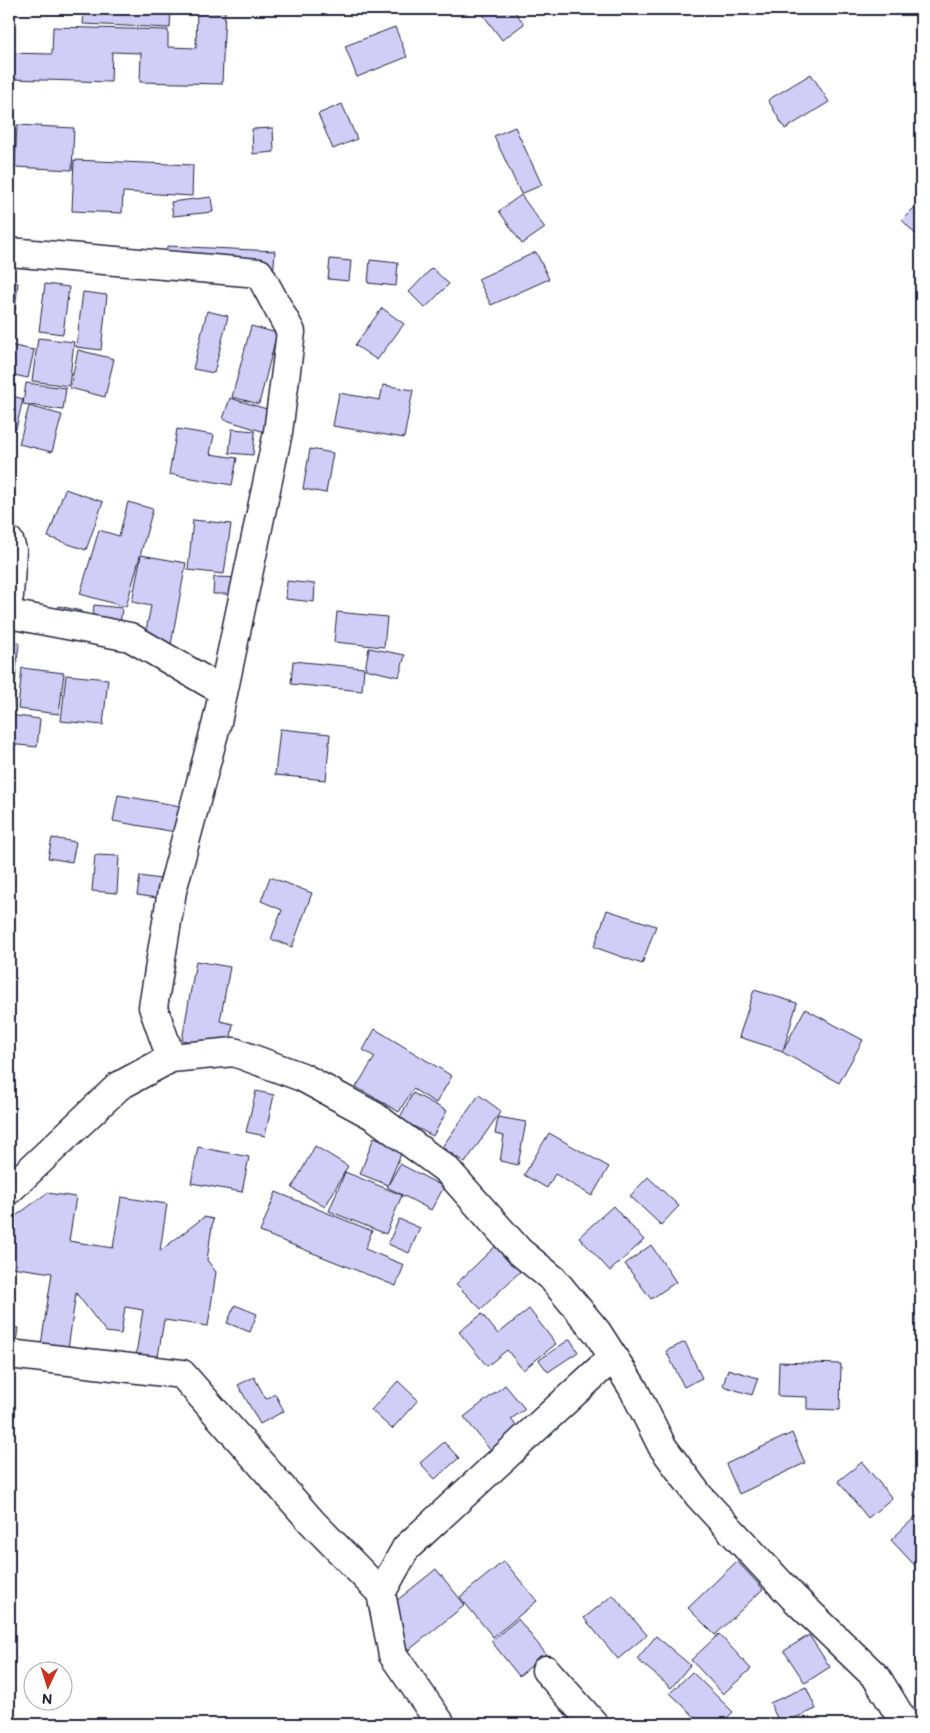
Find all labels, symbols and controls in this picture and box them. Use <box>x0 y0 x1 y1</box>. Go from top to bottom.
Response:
north arrow <box>22 1660 72 1710</box>
text: N <box>41 1690 53 1707</box>

